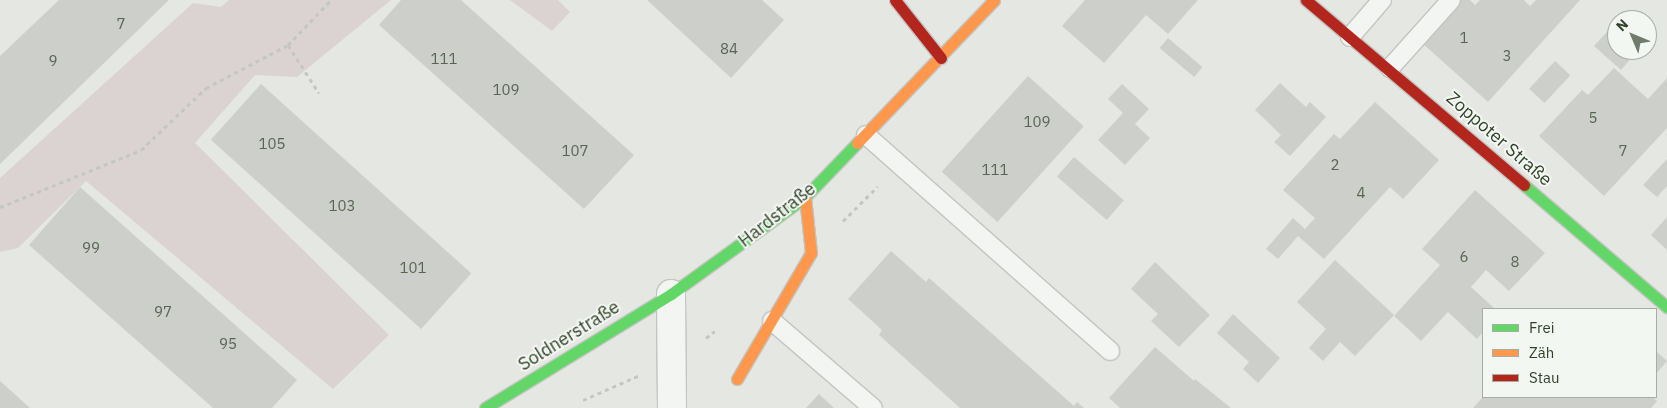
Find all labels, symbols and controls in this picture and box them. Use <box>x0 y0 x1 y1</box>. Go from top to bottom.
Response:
north arrow <box>1607 10 1657 60</box>
house number: 7 <box>117 15 125 33</box>
text: N <box>1612 15 1632 35</box>
house number: 1 <box>1460 29 1468 47</box>
house number: 84 <box>720 40 738 58</box>
house number: 3 <box>1503 47 1511 65</box>
house number: 111 <box>431 50 457 68</box>
house number: 9 <box>49 52 57 70</box>
house number: 109 <box>493 81 519 99</box>
street label: Zoppoter Straße <box>1442 87 1556 191</box>
house number: 5 <box>1589 109 1597 127</box>
house number: 109 <box>1024 113 1050 131</box>
house number: 105 <box>259 135 285 153</box>
house number: 107 <box>562 142 588 160</box>
house number: 7 <box>1619 142 1627 160</box>
house number: 2 <box>1331 156 1339 174</box>
house number: 111 <box>982 161 1008 179</box>
street label: Hardstraße <box>734 178 820 252</box>
house number: 4 <box>1357 184 1365 202</box>
house number: 103 <box>329 197 355 215</box>
house number: 99 <box>82 239 100 257</box>
house number: 6 <box>1460 248 1468 266</box>
house number: 8 <box>1511 253 1519 271</box>
house number: 101 <box>400 259 426 277</box>
street label: Soldnerstraße <box>514 296 624 376</box>
house number: 97 <box>154 303 172 321</box>
legend <box>1482 308 1657 398</box>
text: Frei <box>1529 318 1555 337</box>
house number: 95 <box>219 335 237 353</box>
text: Zäh <box>1529 343 1554 362</box>
text: Stau <box>1529 368 1560 387</box>

